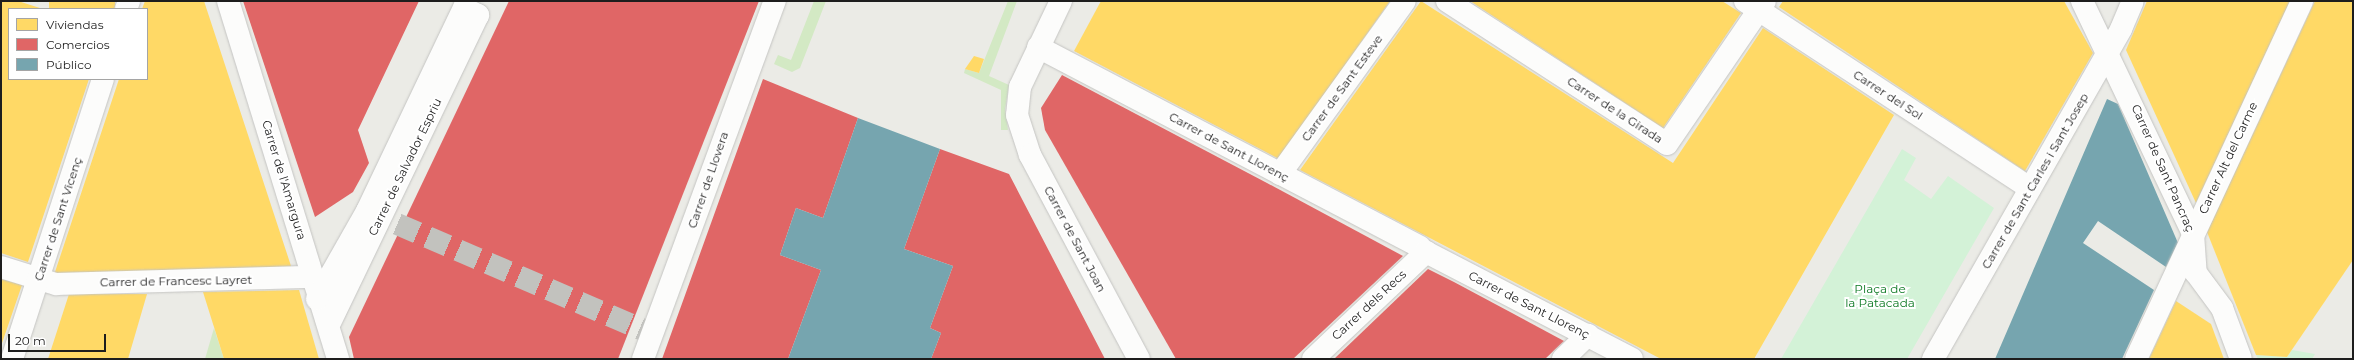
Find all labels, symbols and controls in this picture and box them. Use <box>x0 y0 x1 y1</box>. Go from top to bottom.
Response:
legend <box>8 8 148 80</box>
text: Viviendas <box>46 17 104 32</box>
street label: Carrer de Sant Esteve <box>1298 32 1386 144</box>
text: Comercios <box>46 37 110 52</box>
text: Público <box>46 57 91 72</box>
street label: Carrer del Sol <box>1851 67 1925 123</box>
street label: Carrer de la Girada <box>1564 74 1666 146</box>
street label: Carrer de Sant Carles i Sant Josep <box>1979 91 2091 271</box>
street label: Carrer de Salvador Espriu <box>365 96 445 238</box>
street label: Carrer Alt del Carme <box>2196 100 2260 216</box>
street label: Carrer de Sant Pancraç <box>2128 102 2198 234</box>
street label: Carrer de Sant Llorenç <box>1167 109 1291 185</box>
street label: Carrer de l'Amargura <box>259 118 309 242</box>
street label: Carrer de Llovera <box>685 130 731 230</box>
street label: Carrer de Sant Vicenç <box>31 155 85 283</box>
street label: Carrer de Sant Joan <box>1041 184 1109 294</box>
street label: Carrer dels Recs <box>1329 267 1409 343</box>
street label: Carrer de Sant Llorenç <box>1466 268 1592 342</box>
street label: Carrer de Francesc Layret <box>100 272 252 290</box>
park label: Plaça de la Patacada <box>1845 282 1915 310</box>
scale bar <box>10 326 108 352</box>
text: 20 m <box>15 333 46 348</box>

